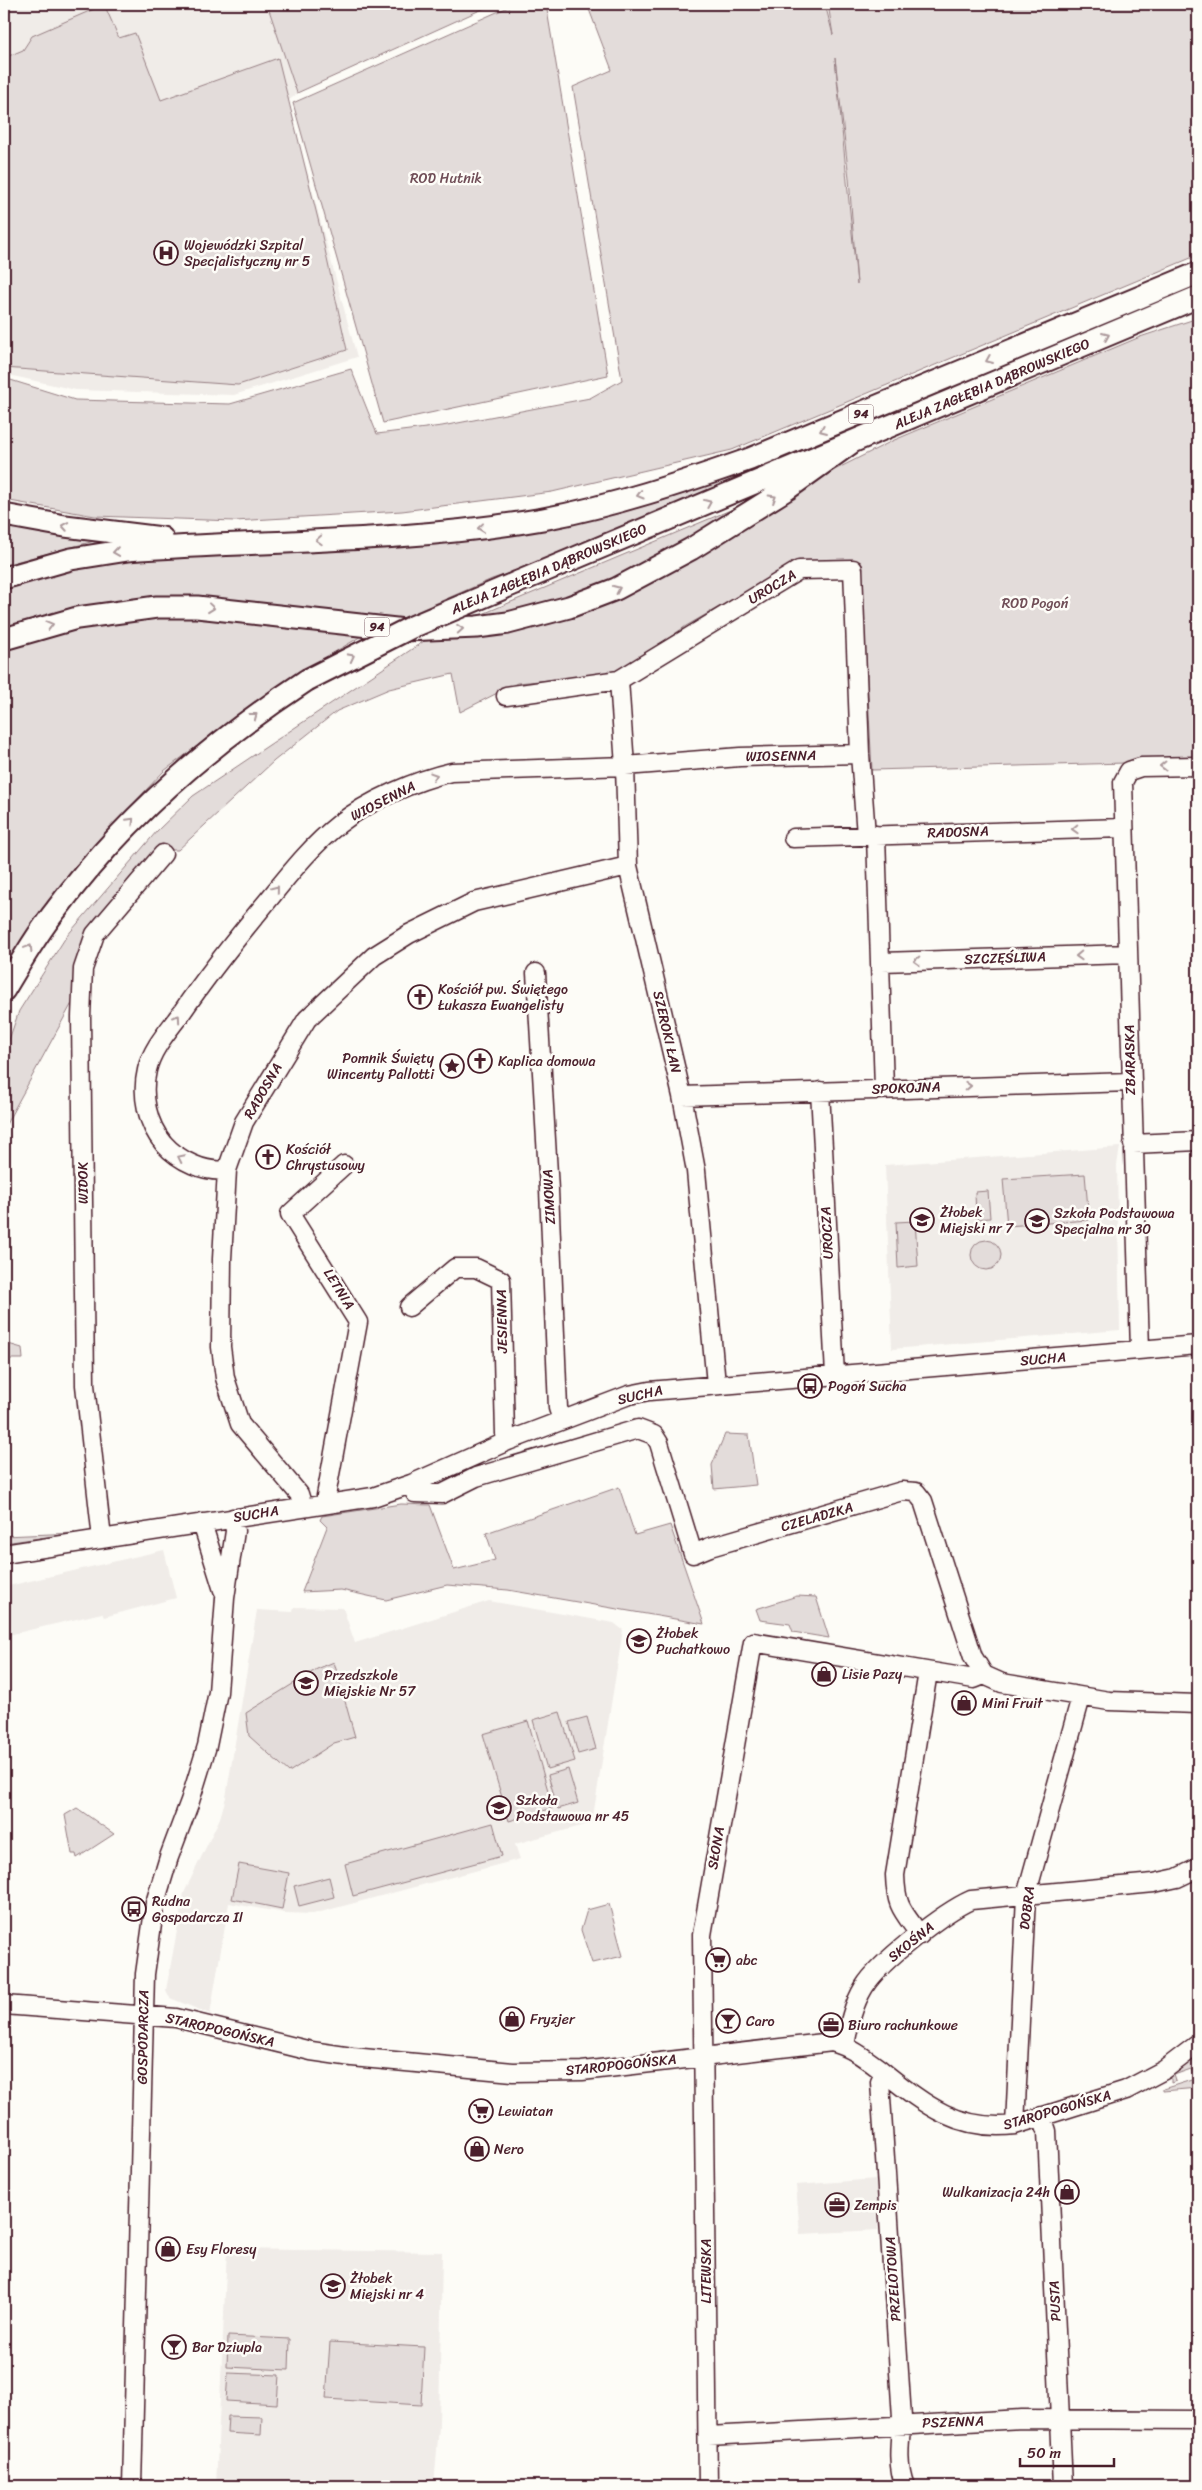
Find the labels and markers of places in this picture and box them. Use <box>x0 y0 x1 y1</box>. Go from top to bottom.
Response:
place label: Wojewódzki Szpital Specjalistyczny nr 5 <box>184 233 311 274</box>
hospital icon: Wojewódzki Szpital Specjalistyczny nr 5 <box>153 240 179 266</box>
place label: Kościół pw. Świętego Łukasza Ewangelisty <box>438 977 568 1018</box>
church icon: Kościół pw. Świętego Łukasza Ewangelisty <box>407 984 433 1010</box>
place label: Pomnik Święty Wincenty Pallotti <box>327 1046 435 1087</box>
church icon: Kaplica domowa <box>467 1048 493 1074</box>
place label: Kaplica domowa <box>498 1049 596 1074</box>
place icon: Pomnik Święty Wincenty Pallotti <box>439 1053 465 1079</box>
place label: Kościół Chrystusowy <box>286 1137 366 1178</box>
church icon: Kościół Chrystusowy <box>255 1144 281 1170</box>
place label: Żłobek Miejski nr 7 <box>940 1200 1014 1241</box>
place label: Szkoła Podstawowa Specjalna nr 30 <box>1054 1201 1175 1242</box>
school or university icon: Żłobek Miejski nr 7 <box>909 1207 935 1233</box>
school or university icon: Szkoła Podstawowa Specjalna nr 30 <box>1024 1208 1050 1234</box>
bus stop icon: Pogoń Sucha <box>797 1373 823 1399</box>
place label: Pogoń Sucha <box>828 1374 907 1399</box>
place label: Żłobek Puchatkowo <box>656 1621 730 1662</box>
school or university icon: Żłobek Puchatkowo <box>626 1628 652 1654</box>
shop icon: Lisie Pazy <box>811 1661 837 1687</box>
place label: Lisie Pazy <box>842 1662 903 1687</box>
place label: Przedszkole Miejskie Nr 57 <box>324 1663 416 1704</box>
school or university icon: Przedszkole Miejskie Nr 57 <box>293 1670 319 1696</box>
shop icon: Mini Fruit <box>951 1690 977 1716</box>
place label: Mini Fruit <box>982 1691 1044 1716</box>
place label: Szkoła Podstawowa nr 45 <box>516 1788 630 1829</box>
school or university icon: Szkoła Podstawowa nr 45 <box>486 1795 512 1821</box>
place label: Rudna Gospodarcza II <box>152 1889 244 1930</box>
bus stop icon: Rudna Gospodarcza II <box>121 1896 147 1922</box>
supermarket icon: abc <box>705 1947 731 1973</box>
place label: abc <box>736 1948 758 1973</box>
shop icon: Fryzjer <box>499 2006 525 2032</box>
place label: Fryzjer <box>530 2007 576 2032</box>
bar icon: Caro <box>715 2008 741 2034</box>
place label: Caro <box>746 2009 775 2034</box>
office icon: Biuro rachunkowe <box>818 2012 844 2038</box>
place label: Biuro rachunkowe <box>848 2013 958 2038</box>
supermarket icon: Lewiatan <box>468 2098 494 2124</box>
place label: Lewiatan <box>498 2099 553 2124</box>
shop icon: Nero <box>464 2136 490 2162</box>
place label: Nero <box>494 2137 524 2162</box>
shop icon: Wulkanizacja 24h <box>1054 2179 1080 2205</box>
place label: Wulkanizacja 24h <box>942 2180 1050 2205</box>
office icon: Zempis <box>824 2192 850 2218</box>
place label: Zempis <box>854 2193 897 2218</box>
shop icon: Esy Floresy <box>155 2236 181 2262</box>
place label: Esy Floresy <box>186 2237 257 2262</box>
place label: Żłobek Miejski nr 4 <box>350 2266 424 2307</box>
school or university icon: Żłobek Miejski nr 4 <box>320 2273 346 2299</box>
bar icon: Bar Dziupla <box>161 2334 187 2360</box>
place label: Bar Dziupla <box>192 2335 262 2360</box>

